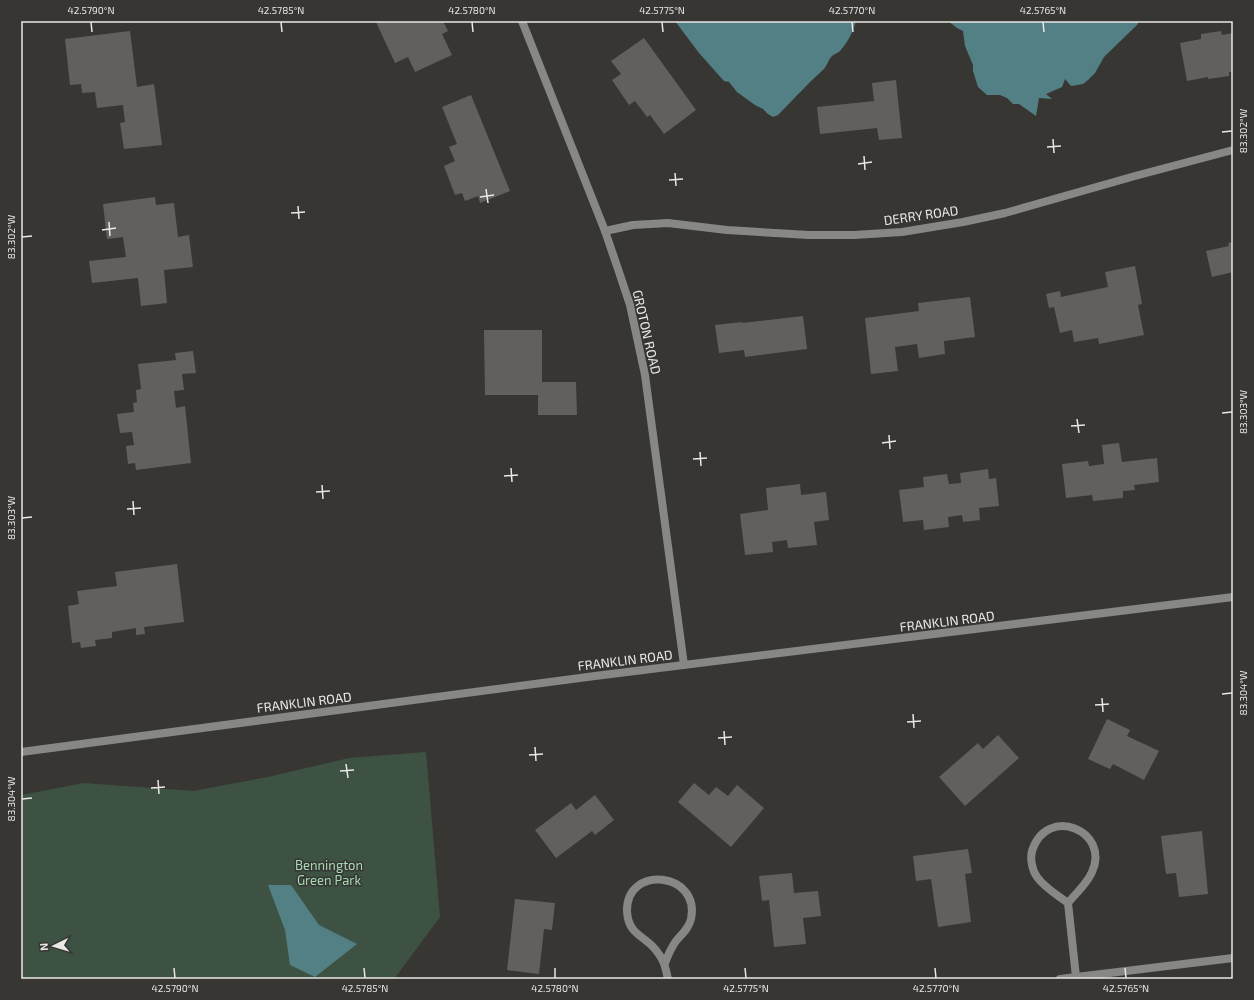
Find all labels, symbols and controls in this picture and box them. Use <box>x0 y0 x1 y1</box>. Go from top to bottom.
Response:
text: 42.5790°N <box>68 4 114 16</box>
text: 42.5785°N <box>258 4 304 16</box>
text: 42.5780°N <box>448 4 496 16</box>
text: 42.5775°N <box>639 4 685 16</box>
text: 42.5770°N <box>829 4 875 16</box>
text: 42.5765°N <box>1020 4 1066 16</box>
text: 83.302°W <box>1237 108 1249 153</box>
street label: DERRY ROAD <box>883 202 959 228</box>
text: 83.302°W <box>5 214 17 259</box>
street label: GROTON ROAD <box>630 288 664 376</box>
text: 83.303°W <box>1237 389 1249 434</box>
text: 83.303°W <box>5 495 17 540</box>
street label: FRANKLIN ROAD <box>899 607 995 635</box>
street label: FRANKLIN ROAD <box>577 646 673 674</box>
text: 83.304°W <box>1237 670 1249 715</box>
street label: FRANKLIN ROAD <box>256 688 352 716</box>
text: 83.304°W <box>5 776 17 821</box>
park label: Bennington Green Park <box>295 857 363 888</box>
north arrow <box>34 926 74 966</box>
text: N <box>37 942 50 951</box>
text: 42.5790°N <box>152 982 198 994</box>
text: 42.5785°N <box>342 982 388 994</box>
text: 42.5780°N <box>531 982 579 994</box>
text: 42.5775°N <box>723 982 769 994</box>
text: 42.5770°N <box>913 982 959 994</box>
text: 42.5765°N <box>1103 982 1149 994</box>

